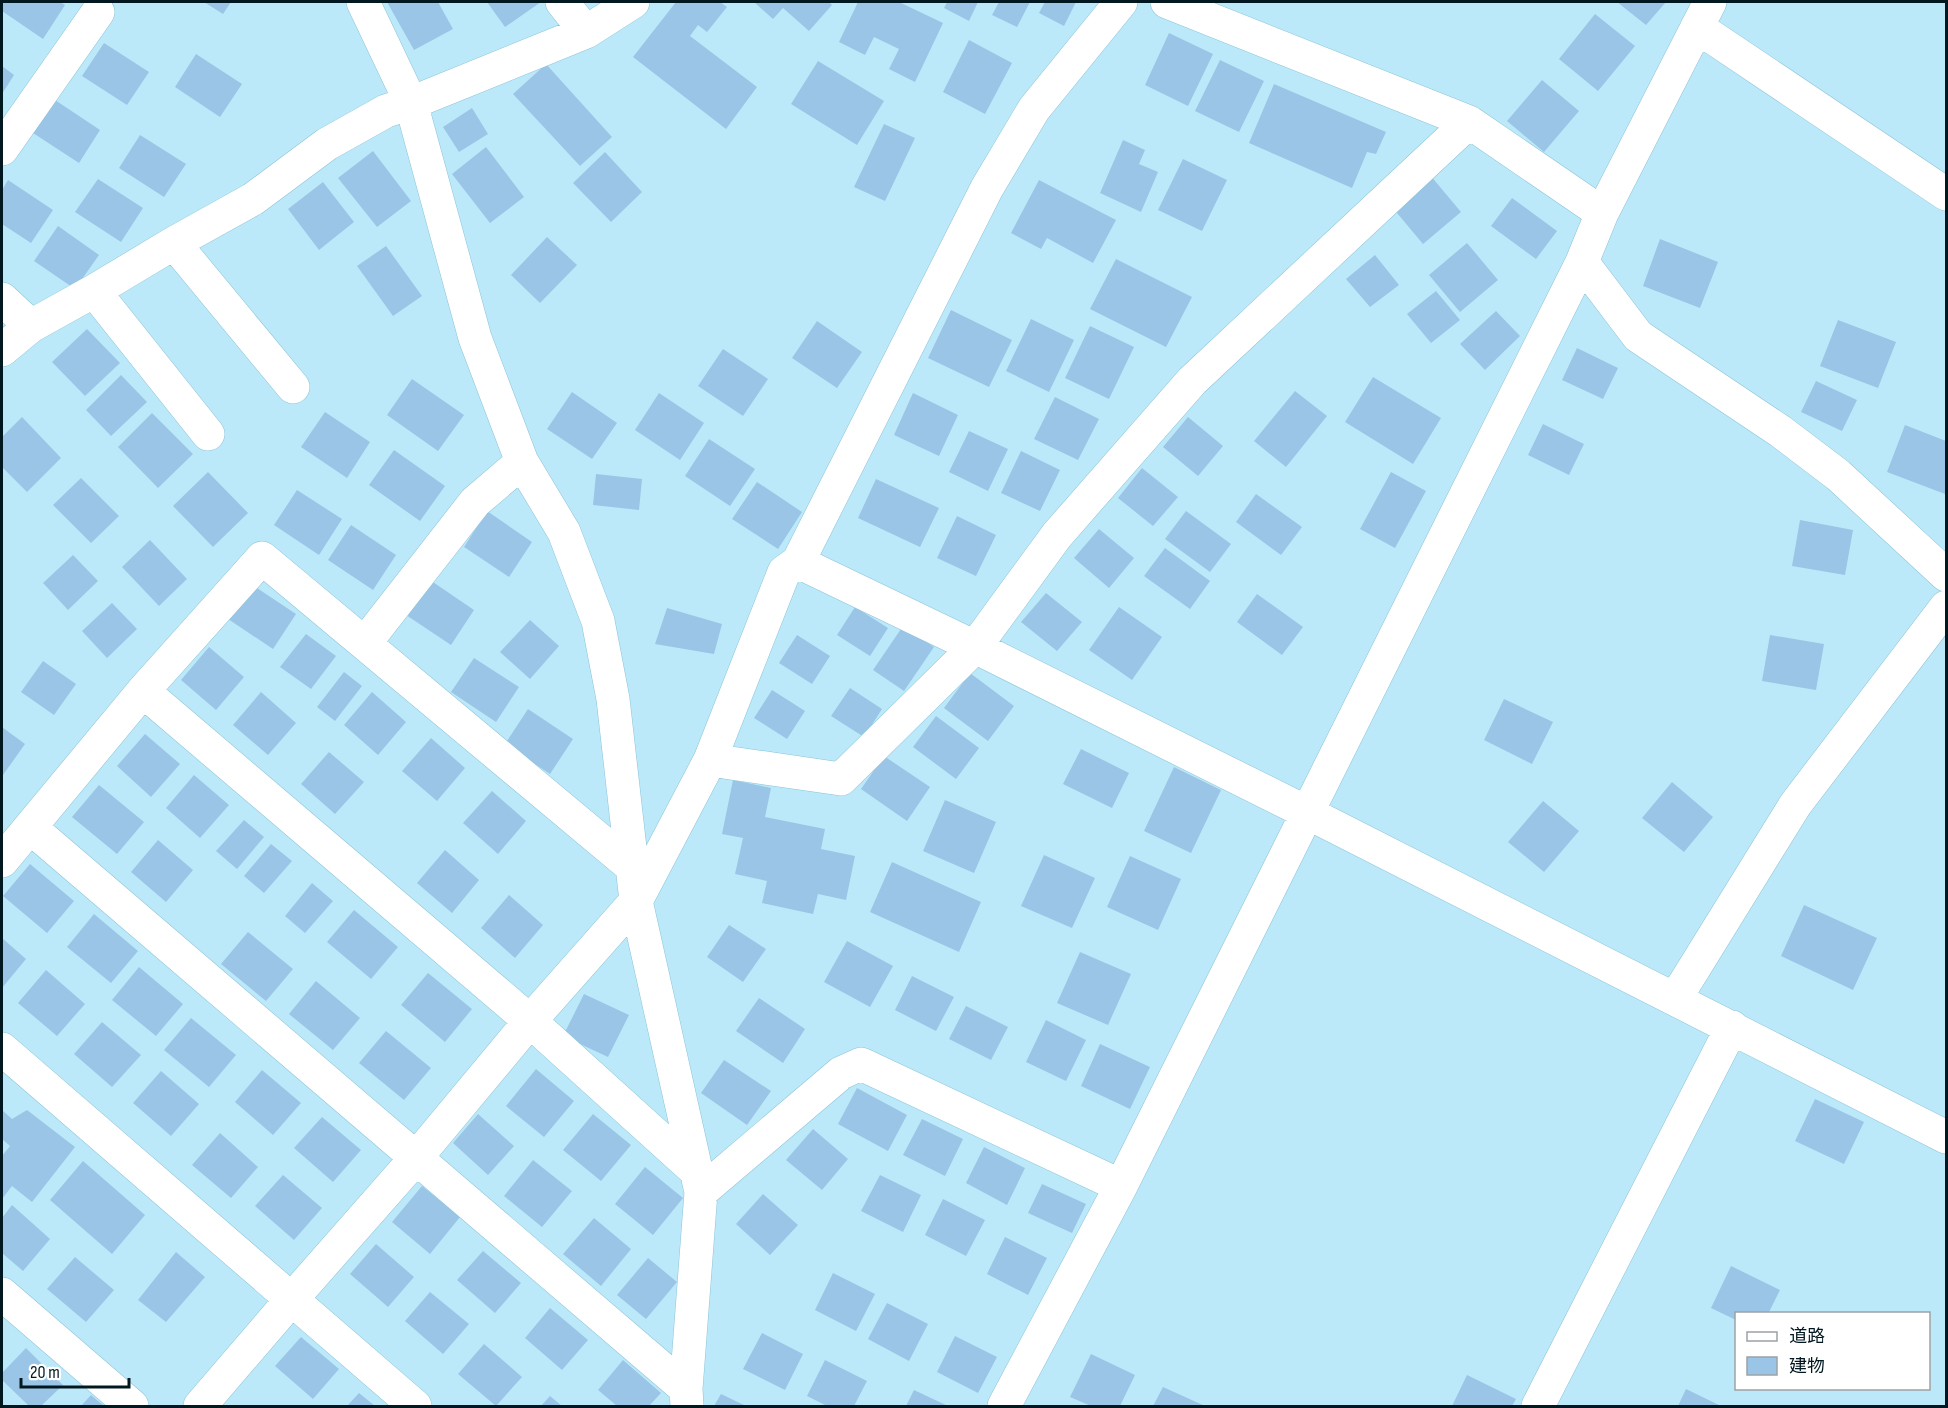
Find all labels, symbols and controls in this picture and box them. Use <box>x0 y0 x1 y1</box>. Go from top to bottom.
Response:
legend <box>1735 1312 1930 1390</box>
text: 道路 <box>1789 1326 1825 1347</box>
scale bar <box>21 1351 129 1389</box>
text: 建物 <box>1789 1356 1825 1377</box>
text: 20 m <box>30 1362 60 1383</box>

